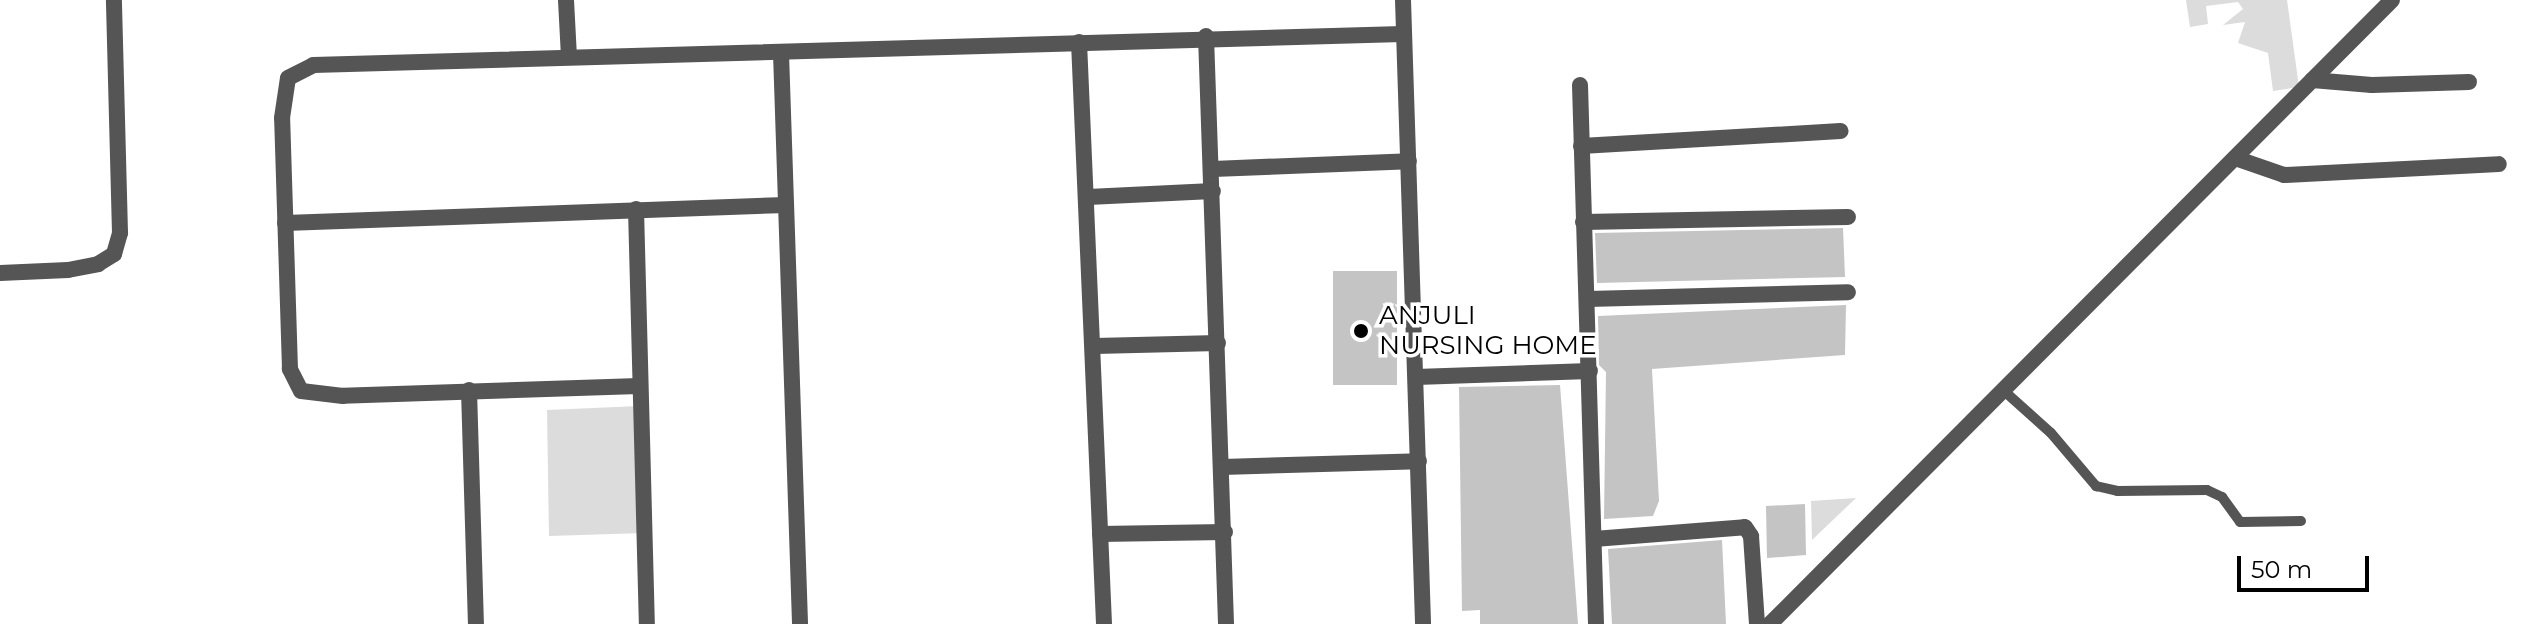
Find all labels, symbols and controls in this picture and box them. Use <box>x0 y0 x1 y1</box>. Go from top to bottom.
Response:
place label: ANJULI NURSING HOME <box>1379 300 1597 362</box>
marker: ANJULI NURSING HOME <box>1350 320 1372 342</box>
scale bar <box>2241 540 2373 590</box>
text: 50 m <box>2251 555 2312 584</box>

